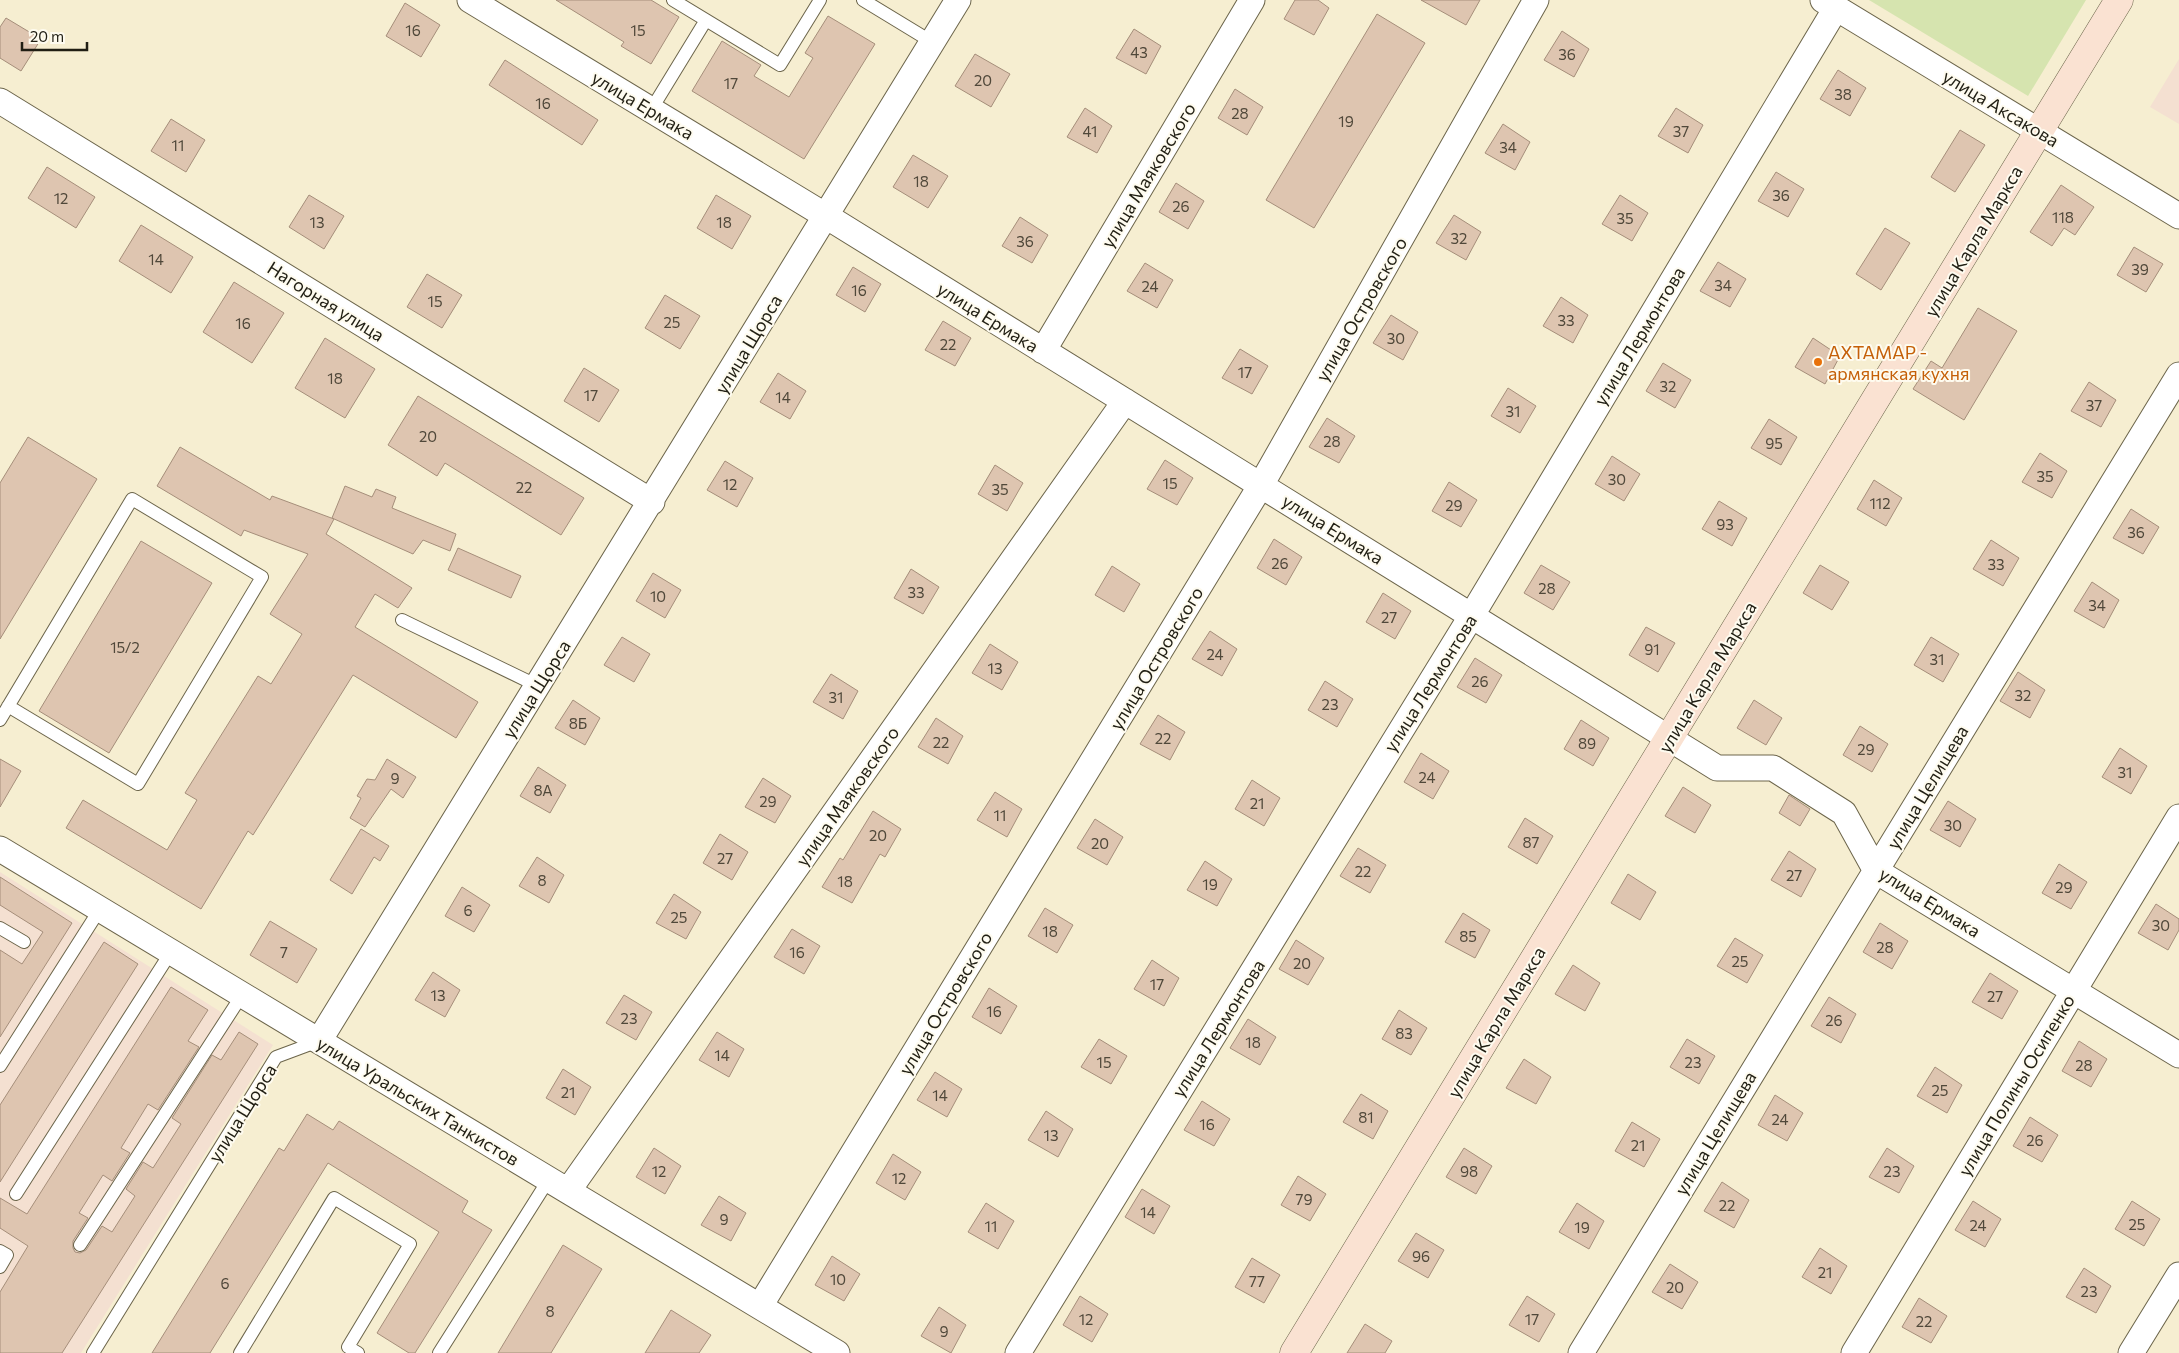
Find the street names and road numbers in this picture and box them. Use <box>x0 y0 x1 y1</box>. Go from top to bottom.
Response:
street label: улица Аксакова <box>1939 65 2063 151</box>
street label: улица Ермака <box>588 66 698 144</box>
street label: улица Маяковского <box>1096 98 1200 252</box>
street label: улица Карла Маркса <box>1919 162 2027 320</box>
street label: улица Островского <box>1311 233 1411 385</box>
street label: Нагорная улица <box>264 256 388 346</box>
street label: улица Лермонтова <box>1589 263 1689 409</box>
street label: улица Ермака <box>933 277 1043 357</box>
street label: улица Щорса <box>710 291 786 397</box>
street label: улица Ермака <box>1278 489 1388 569</box>
street label: улица Островского <box>1105 582 1207 734</box>
street label: улица Карла Маркса <box>1653 598 1761 756</box>
street label: улица Лермонтова <box>1379 610 1481 756</box>
street label: улица Щорса <box>497 636 575 742</box>
street label: улица Целищева <box>1881 721 1973 853</box>
street label: улица Маяковского <box>791 722 903 870</box>
street label: улица Ермака <box>1875 862 1985 942</box>
street label: улица Островского <box>894 927 996 1079</box>
street label: улица Карла Маркса <box>1442 943 1550 1101</box>
street label: улица Лермонтова <box>1167 955 1269 1101</box>
street label: улица Полины Осипенко <box>1953 990 2079 1180</box>
street label: улица Уральских Танкистов <box>313 1032 523 1170</box>
street label: улица Щорса <box>203 1060 281 1166</box>
street label: улица Целищева <box>1669 1067 1761 1199</box>

